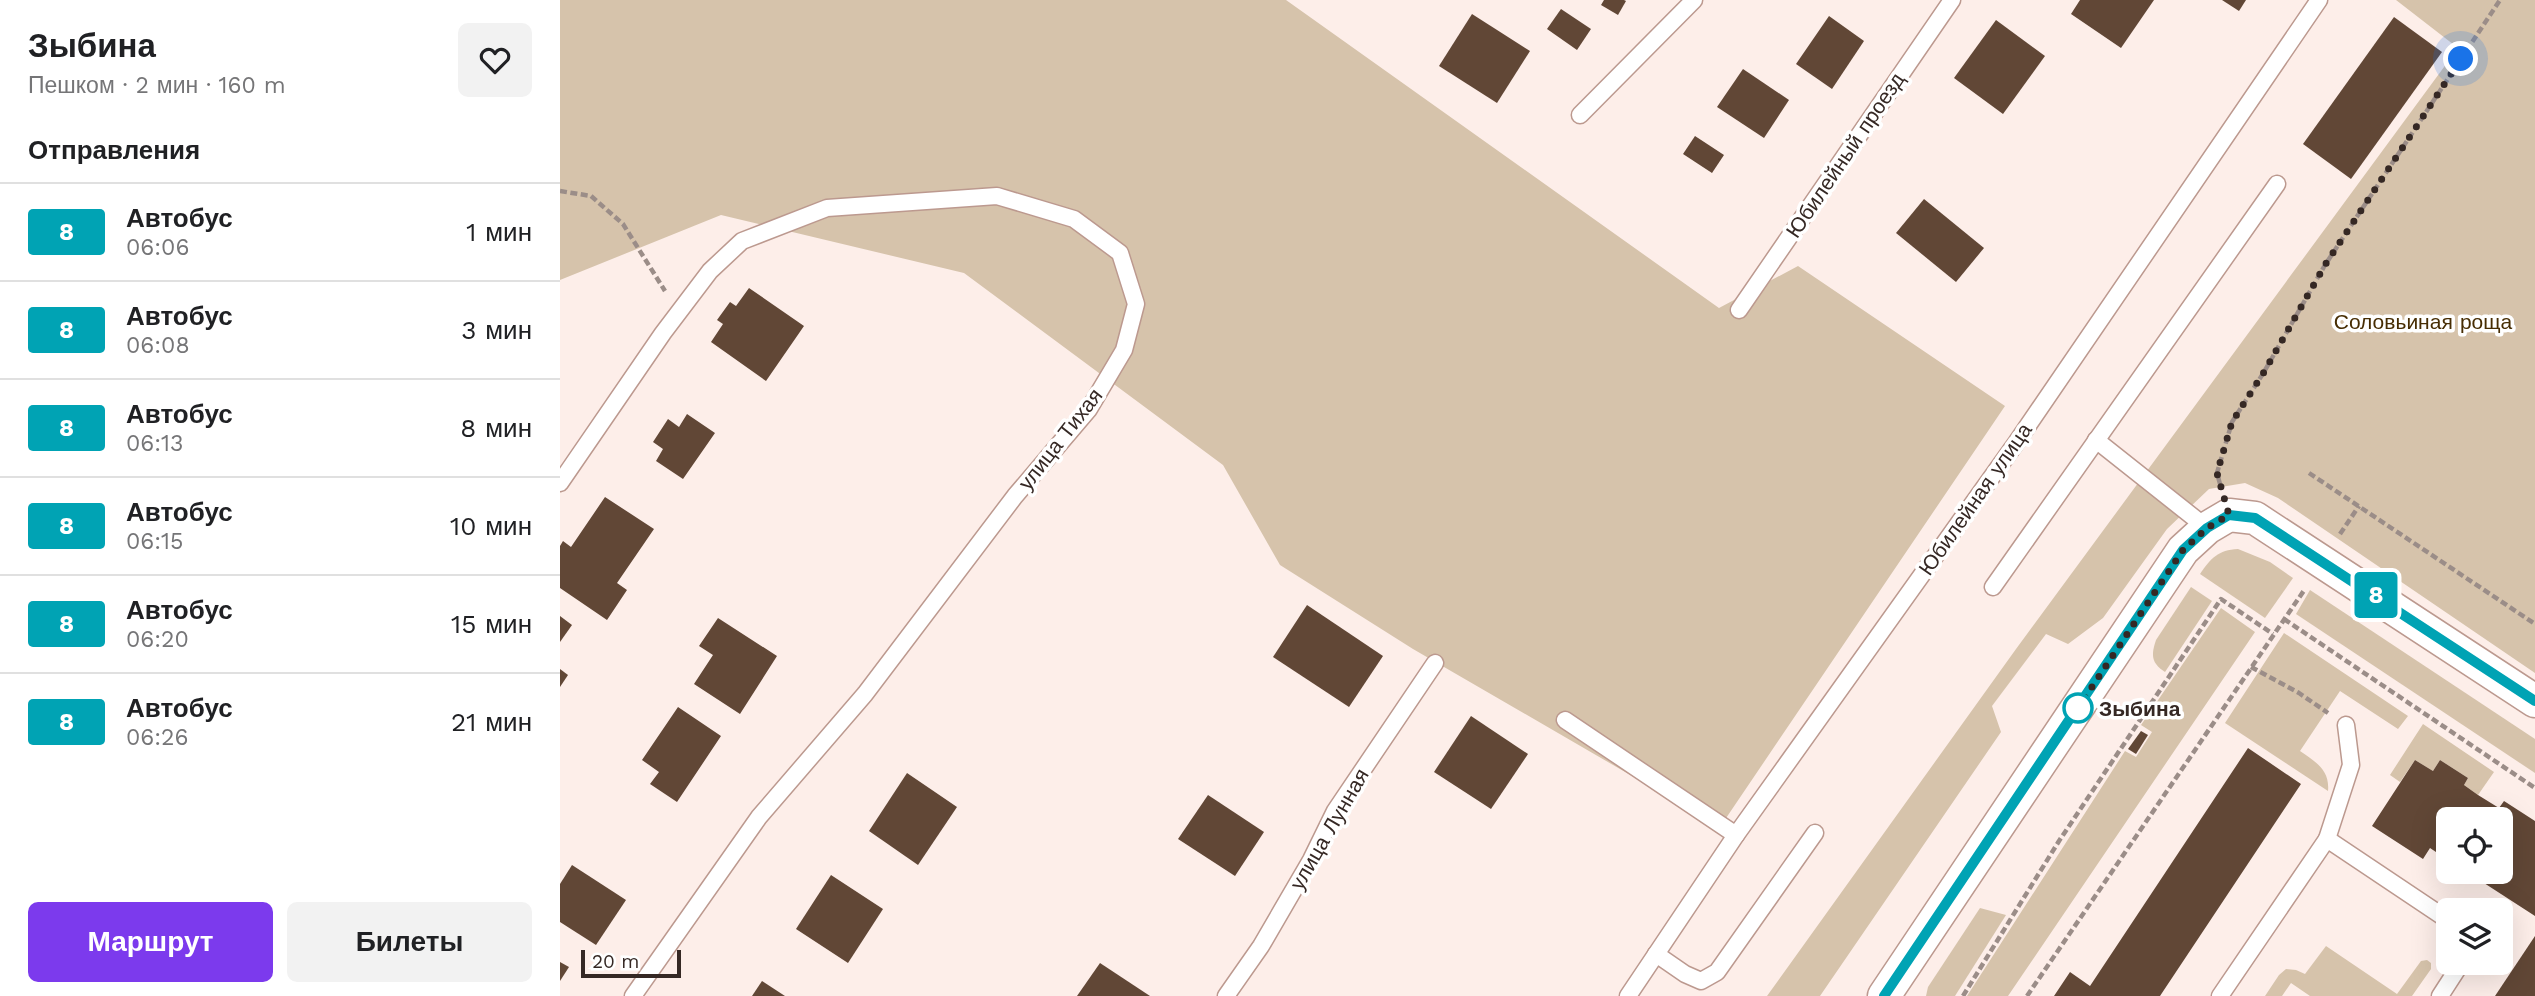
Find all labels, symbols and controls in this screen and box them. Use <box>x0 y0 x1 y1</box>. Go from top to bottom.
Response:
button: heart <box>458 23 532 97</box>
text: Зыбина <box>28 26 156 65</box>
your location <box>2443 41 2478 76</box>
street label: Юбилейный проезд <box>1781 68 1909 242</box>
text: Пешком · 2 мин · 160 m <box>28 72 286 99</box>
text: Отправления <box>28 135 200 165</box>
text: Автобус <box>126 203 233 233</box>
text: 1 мин <box>466 217 532 247</box>
text: 8 <box>59 218 74 246</box>
text: 06:06 <box>126 234 189 261</box>
text: Автобус <box>126 301 233 331</box>
park label: Соловьиная роща <box>2334 309 2513 334</box>
text: 3 мин <box>461 315 532 345</box>
text: 8 <box>59 316 74 344</box>
text: 06:08 <box>126 332 190 359</box>
street label: улица Тихая <box>1013 383 1107 495</box>
text: Автобус <box>126 399 233 429</box>
text: 8 мин <box>460 413 532 443</box>
text: 8 <box>59 414 74 442</box>
street label: Юбилейная улица <box>1913 418 2037 580</box>
text: 06:13 <box>126 430 183 457</box>
text: Автобус <box>126 497 233 527</box>
text: 10 мин <box>450 511 532 541</box>
text: 8 <box>59 512 74 540</box>
text: 06:15 <box>126 528 183 555</box>
line badge: 8 <box>2353 572 2399 618</box>
text: 8 <box>2368 581 2384 609</box>
text: Автобус <box>126 595 233 625</box>
text: 15 мин <box>451 609 532 639</box>
text: 8 <box>59 610 74 638</box>
text: 06:20 <box>126 626 189 653</box>
text: Автобус <box>126 693 233 723</box>
marker: Зыбина <box>2063 693 2093 723</box>
place label: Зыбина <box>2099 696 2181 721</box>
text: 21 мин <box>451 707 532 737</box>
text: 8 <box>59 708 74 736</box>
text: 06:26 <box>126 724 189 751</box>
street label: улица Лунная <box>1284 764 1374 894</box>
map controls <box>2436 807 2513 975</box>
button: locate <box>2436 807 2513 884</box>
button: layers <box>2436 898 2513 975</box>
button: Маршрут <box>28 902 273 982</box>
button: Билеты <box>287 902 532 982</box>
scale bar <box>581 947 681 979</box>
text: 20 m <box>592 950 639 973</box>

